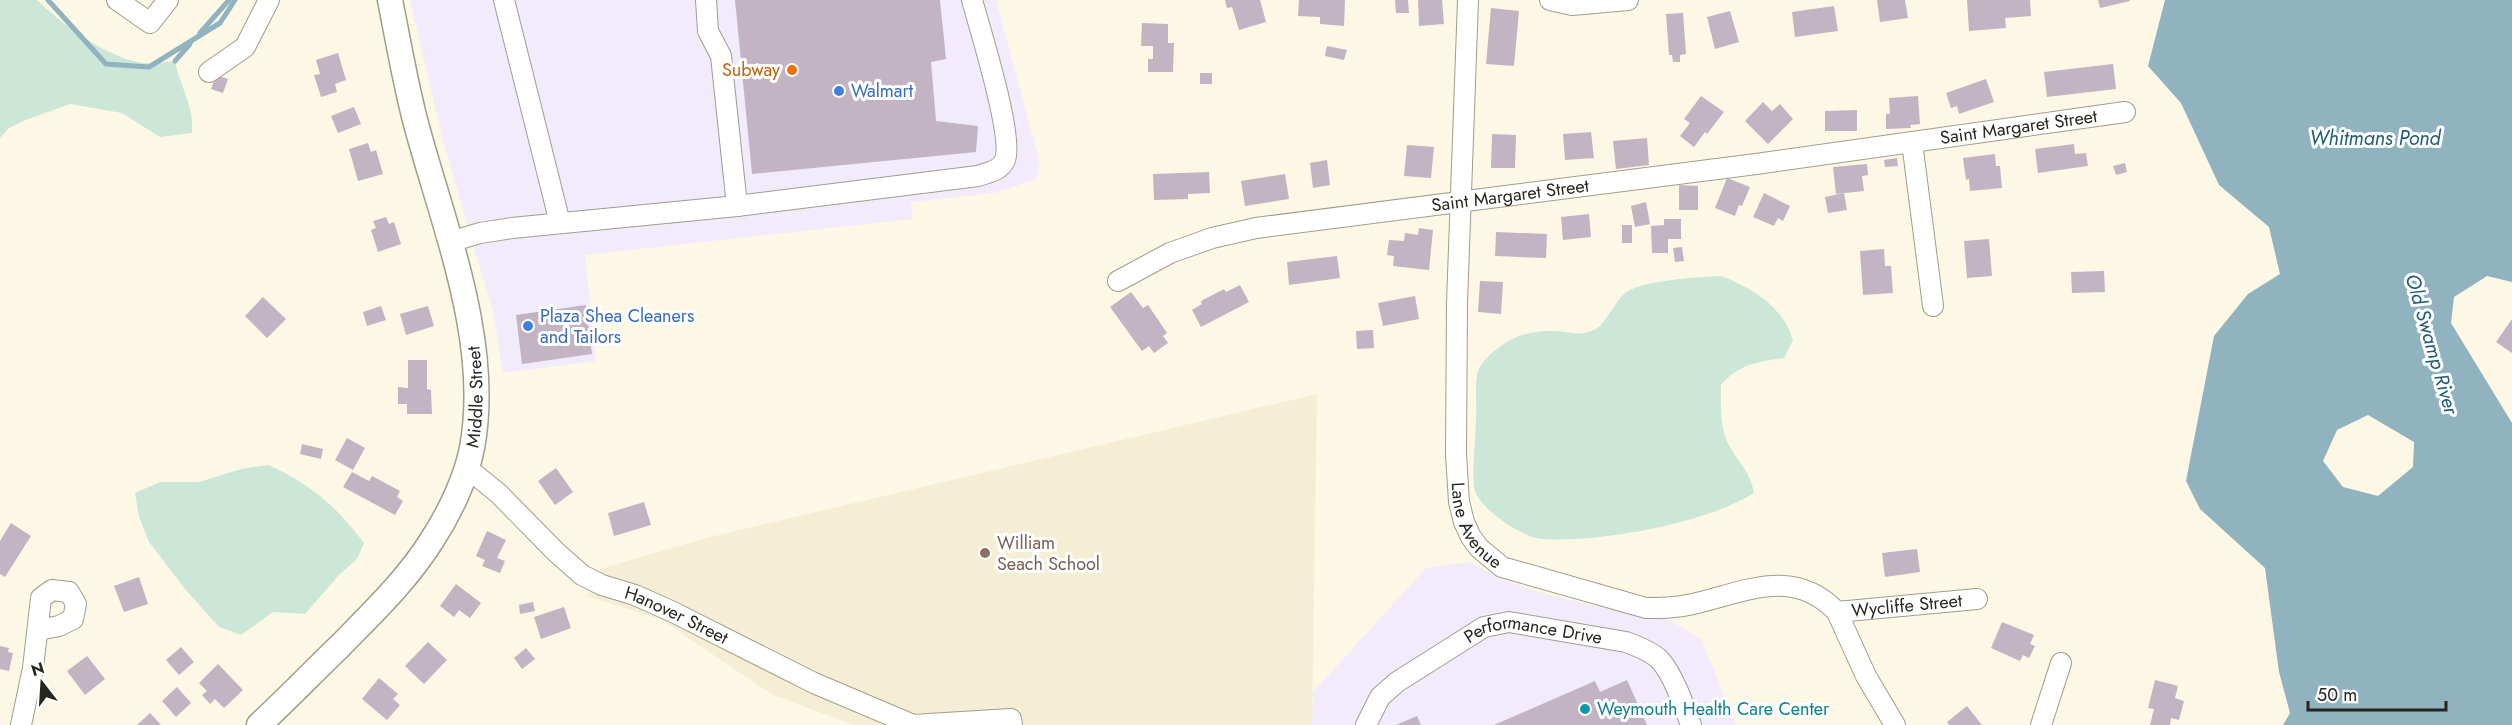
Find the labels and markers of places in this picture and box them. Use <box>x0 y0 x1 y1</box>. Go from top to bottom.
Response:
place label: Subway <box>722 57 780 83</box>
marker: Subway <box>785 63 799 77</box>
place label: Walmart <box>851 78 914 104</box>
marker: Walmart <box>832 84 846 98</box>
place label: Plaza Shea Cleaners and Tailors <box>540 303 694 350</box>
marker: Plaza Shea Cleaners and Tailors <box>521 319 535 333</box>
place label: William Seach School <box>997 530 1100 577</box>
marker: William Seach School <box>978 546 992 560</box>
place label: Weymouth Health Care Center <box>1597 696 1830 722</box>
marker: Weymouth Health Care Center <box>1578 702 1592 716</box>

